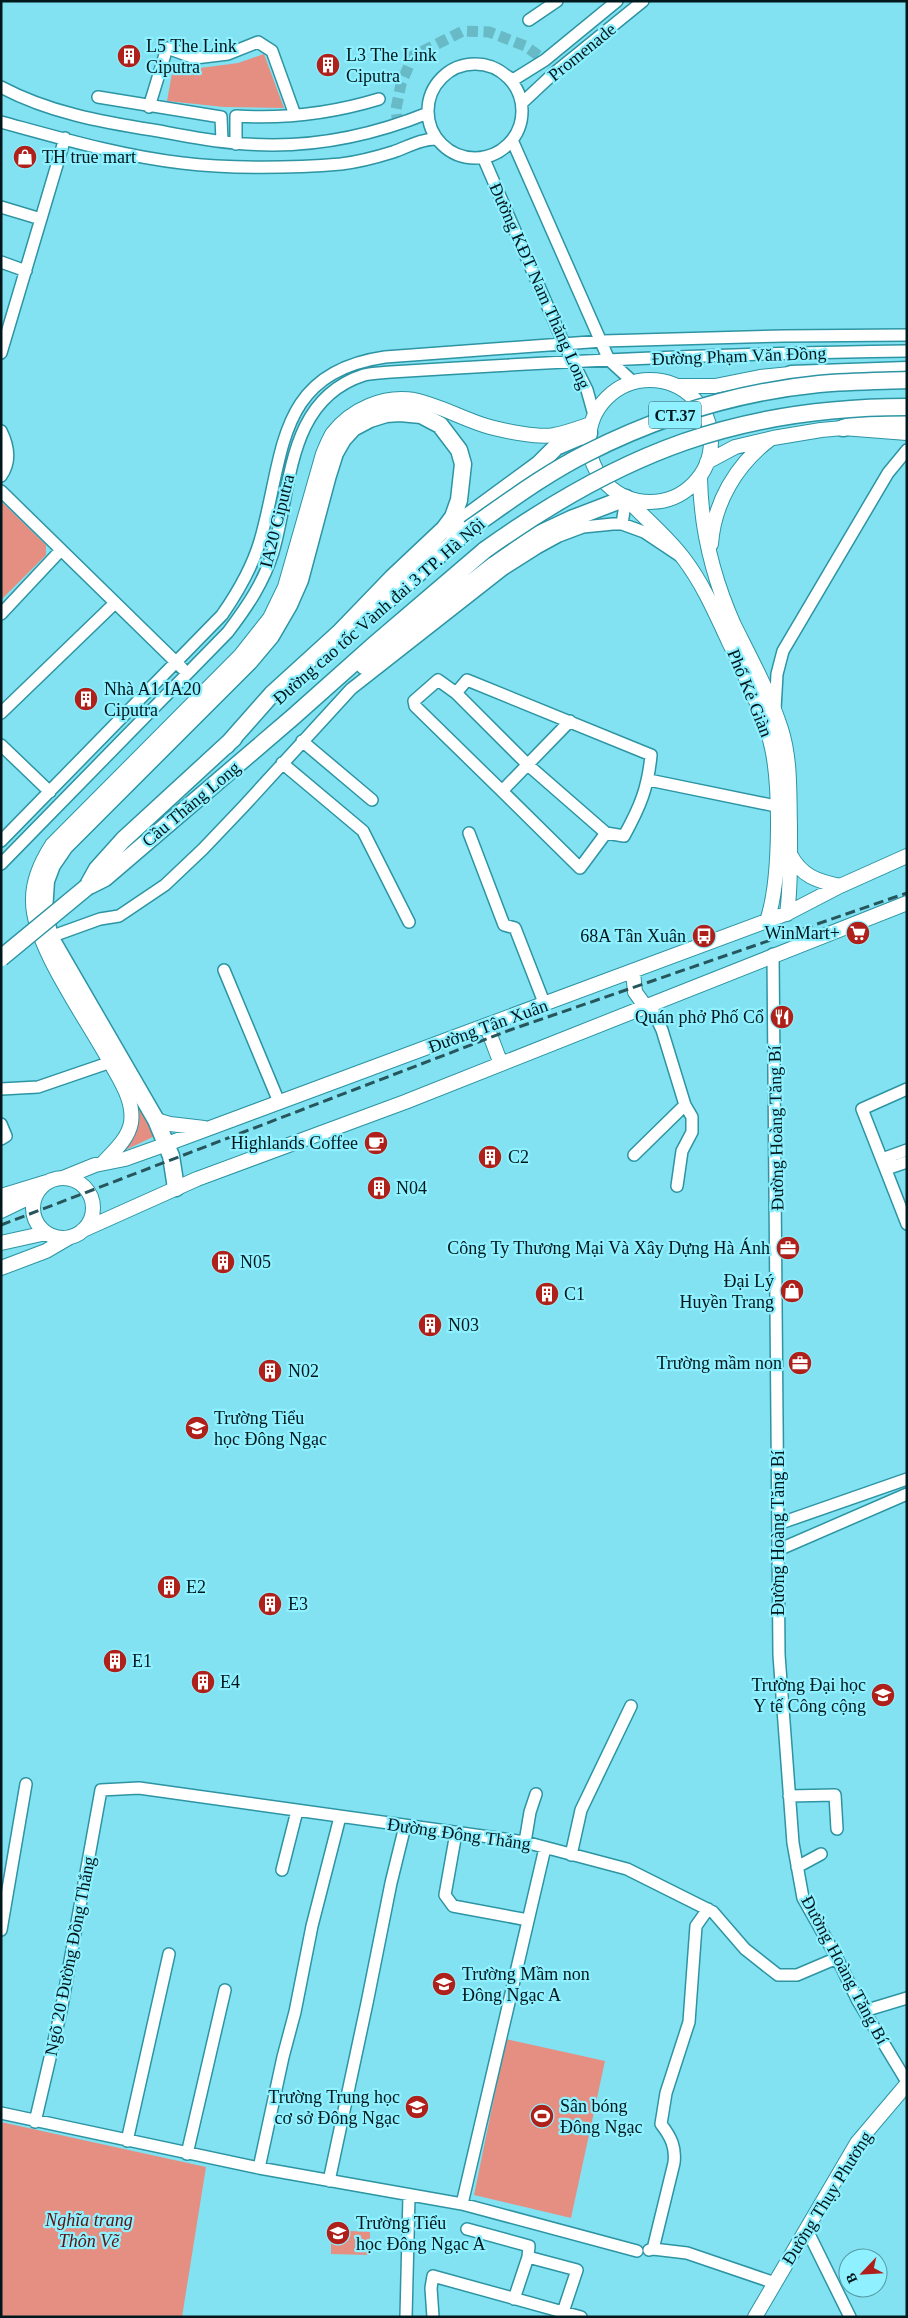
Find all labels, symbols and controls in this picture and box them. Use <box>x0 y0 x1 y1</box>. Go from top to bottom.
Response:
street label: Promenade <box>544 19 620 85</box>
place label: L5 The Link Ciputra <box>146 36 237 77</box>
building icon: L5 The Link Ciputra <box>116 43 142 69</box>
place label: L3 The Link Ciputra <box>346 45 437 86</box>
building icon: L3 The Link Ciputra <box>315 52 341 78</box>
shop icon: TH true mart <box>12 144 38 170</box>
place label: TH true mart <box>42 147 136 167</box>
street label: Đường KĐT Nam Thăng Long <box>485 180 595 392</box>
street label: Đường Phạm Văn Đồng <box>651 343 827 369</box>
road number: CT.37 <box>649 402 701 428</box>
street label: IA20 Ciputra <box>256 472 298 570</box>
street label: Đường cao tốc Vành đai 3 TP. Hà Nội <box>269 514 489 708</box>
street label: Phố Kẻ Giàn <box>723 646 777 740</box>
place label: Nhà A1 IA20 Ciputra <box>104 679 201 720</box>
building icon: Nhà A1 IA20 Ciputra <box>73 686 99 712</box>
street label: Cầu Thăng Long <box>138 757 244 851</box>
supermarket icon: WinMart+ <box>845 920 871 946</box>
bus stop icon: 68A Tân Xuân <box>691 923 717 949</box>
place label: WinMart+ <box>765 923 840 943</box>
place label: 68A Tân Xuân <box>580 926 686 946</box>
street label: Đường Tân Xuân <box>425 995 551 1057</box>
restaurant icon: Quán phở Phố Cổ <box>769 1004 795 1030</box>
place label: Quán phở Phố Cổ <box>635 1007 764 1027</box>
street label: Đường Hoàng Tăng Bí <box>765 1045 787 1211</box>
cafe icon: Highlands Coffee <box>363 1130 389 1156</box>
place label: Highlands Coffee <box>231 1133 358 1153</box>
building icon: C2 <box>477 1144 503 1170</box>
place label: C2 <box>508 1147 529 1167</box>
building icon: N04 <box>366 1175 392 1201</box>
place label: N04 <box>396 1178 427 1198</box>
office icon: Công Ty Thương Mại Và Xây Dựng Hà Ánh <box>775 1235 801 1261</box>
place label: Công Ty Thương Mại Và Xây Dựng Hà Ánh <box>447 1237 770 1258</box>
building icon: N05 <box>210 1249 236 1275</box>
place label: N05 <box>240 1252 271 1272</box>
place label: Đại Lý Huyền Trang <box>679 1271 774 1312</box>
shop icon: Đại Lý Huyền Trang <box>779 1278 805 1304</box>
building icon: C1 <box>534 1281 560 1307</box>
place label: C1 <box>564 1284 585 1304</box>
building icon: N03 <box>417 1312 443 1338</box>
place label: N03 <box>448 1315 479 1335</box>
office icon: Trường mầm non <box>787 1350 813 1376</box>
place label: Trường mầm non <box>656 1353 782 1373</box>
building icon: N02 <box>257 1358 283 1384</box>
place label: N02 <box>288 1361 319 1381</box>
place label: Trường Tiểu học Đông Ngạc <box>214 1408 327 1449</box>
school or university icon: Trường Tiểu học Đông Ngạc <box>184 1415 210 1441</box>
street label: Đường Hoàng Tăng Bí <box>768 1450 788 1616</box>
building icon: E2 <box>156 1574 182 1600</box>
place label: E2 <box>186 1577 206 1597</box>
building icon: E3 <box>257 1591 283 1617</box>
place label: E3 <box>288 1594 308 1614</box>
building icon: E1 <box>102 1648 128 1674</box>
place label: E1 <box>132 1651 152 1671</box>
building icon: E4 <box>190 1669 216 1695</box>
place label: E4 <box>220 1672 240 1692</box>
place label: Trường Đại học Y tế Công cộng <box>751 1675 866 1716</box>
school or university icon: Trường Đại học Y tế Công cộng <box>870 1682 896 1708</box>
street label: Đường Đông Thắng <box>386 1814 532 1854</box>
street label: Ngõ 20 Đường Đồng Thắng <box>41 1854 99 2058</box>
street label: Đường Hoàng Tăng Bí <box>797 1892 893 2048</box>
place label: Trường Mầm non Đông Ngạc A <box>462 1964 590 2005</box>
school or university icon: Trường Mầm non Đông Ngạc A <box>431 1971 457 1997</box>
place label: Trường Trung học cơ sở Đông Ngạc <box>268 2087 400 2128</box>
school or university icon: Trường Trung học cơ sở Đông Ngạc <box>404 2094 430 2120</box>
place label: Sân bóng Đông Ngạc <box>560 2096 642 2137</box>
sports icon: Sân bóng Đông Ngạc <box>529 2103 555 2129</box>
street label: Đường Thụy Phương <box>778 2128 876 2268</box>
park label: Nghĩa trang Thôn Vẽ <box>44 2210 133 2251</box>
place label: Trường Tiểu học Đông Ngạc A <box>356 2213 485 2254</box>
school or university icon: Trường Tiểu học Đông Ngạc A <box>325 2220 351 2246</box>
north arrow <box>838 2248 888 2298</box>
text: B <box>843 2271 860 2286</box>

